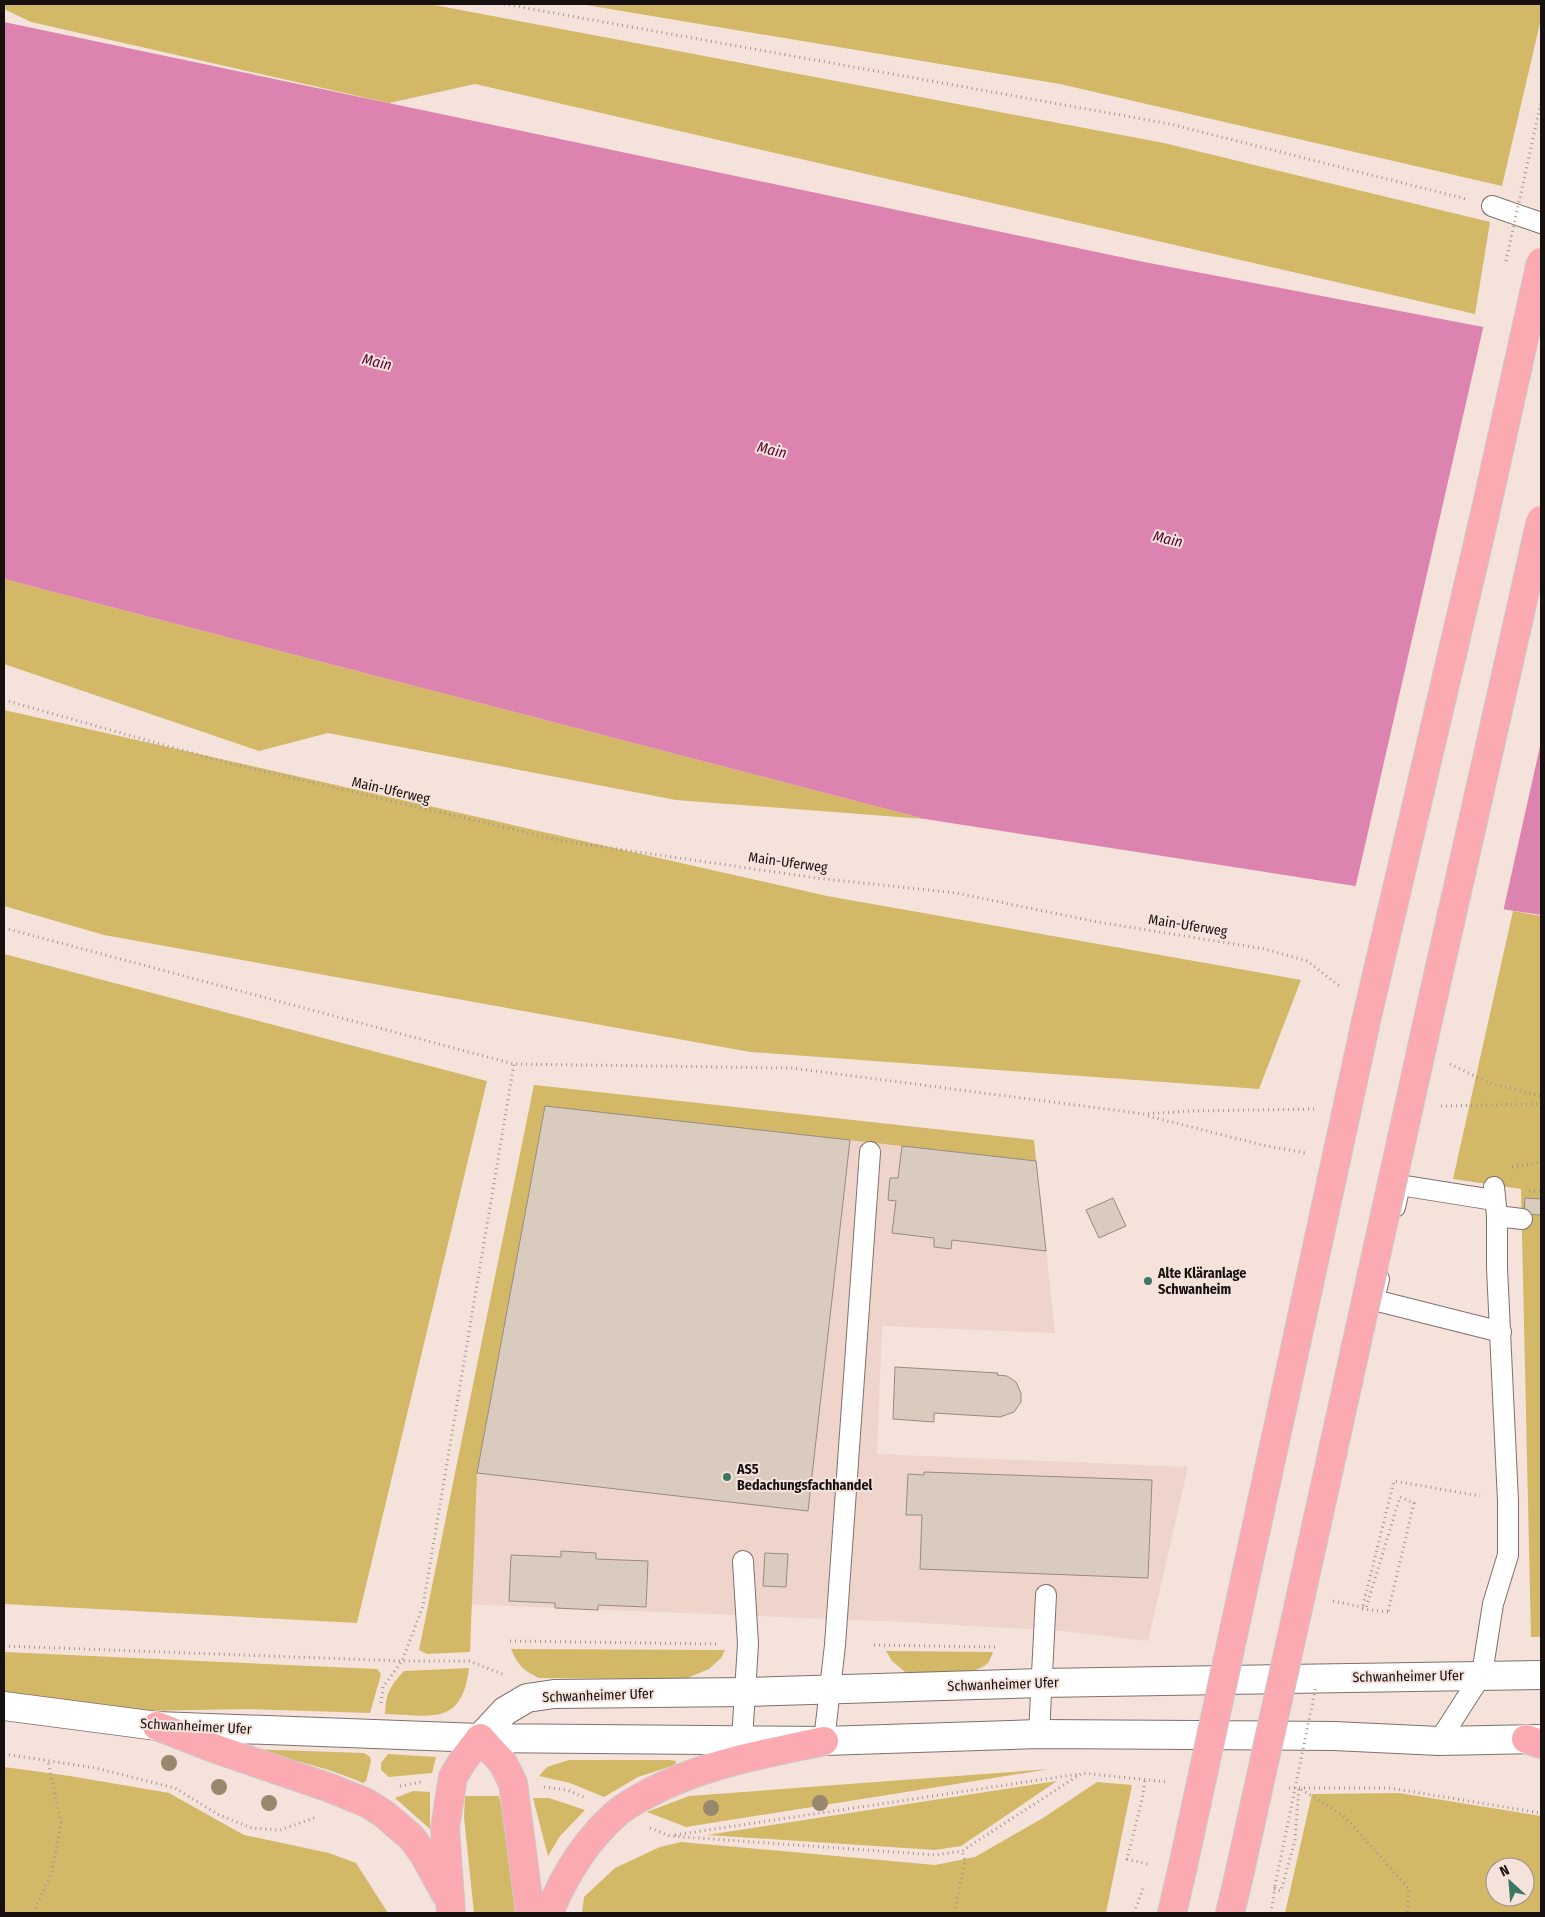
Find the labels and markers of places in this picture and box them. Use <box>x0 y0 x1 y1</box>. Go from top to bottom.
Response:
place label: Alte Kläranlage Schwanheim <box>1157 1265 1246 1298</box>
marker: Alte Kläranlage Schwanheim <box>1142 1275 1154 1287</box>
place label: AS5 Bedachungsfachhandel <box>736 1461 873 1494</box>
marker: AS5 Bedachungsfachhandel <box>721 1471 733 1483</box>

